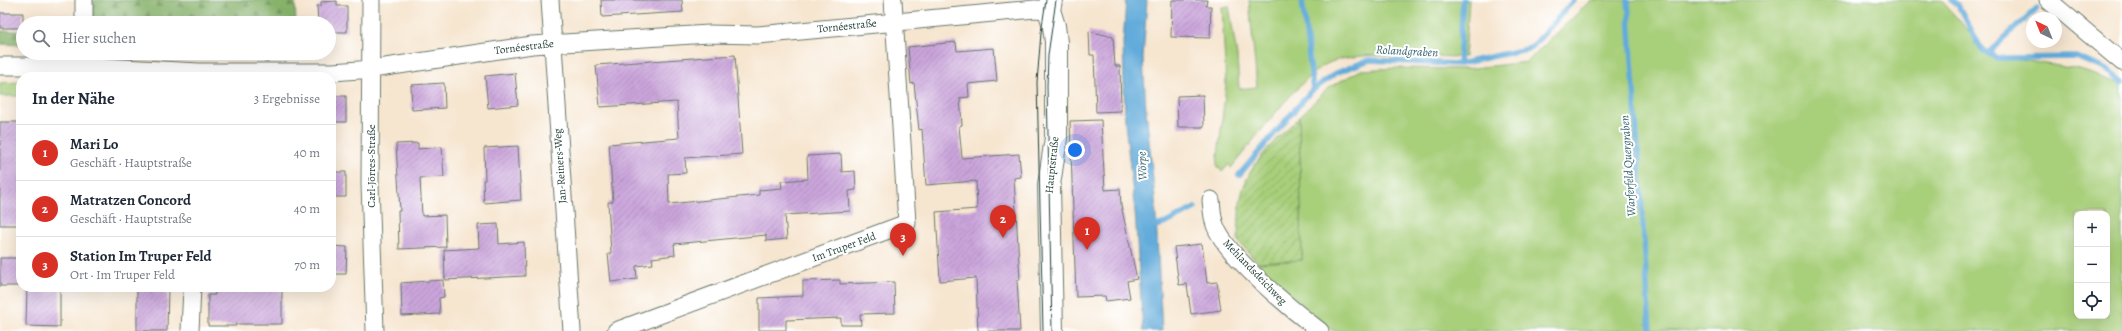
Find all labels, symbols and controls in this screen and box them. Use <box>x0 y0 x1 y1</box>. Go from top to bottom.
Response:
north arrow <box>2026 12 2062 48</box>
street label: Tornéestraße <box>817 15 878 37</box>
search box <box>16 16 336 60</box>
icon: search <box>30 27 52 49</box>
text: Hier suchen <box>62 28 136 48</box>
street label: Tornéestraße <box>493 36 555 58</box>
water label: Rolandgraben <box>1376 41 1438 61</box>
text: In der Nähe <box>32 87 115 110</box>
text: 3 Ergebnisse <box>254 90 320 107</box>
water label: Warferfeld Quergraben <box>1616 115 1640 217</box>
street label: Carl-Jörres-Straße <box>364 124 379 208</box>
street label: Jan-Reiners-Weg <box>550 127 570 204</box>
text: Mari Lo <box>70 134 119 154</box>
street label: Hauptstraße <box>1042 136 1062 194</box>
your location <box>1065 140 1085 160</box>
text: 1 <box>43 144 47 161</box>
text: 40 m <box>294 144 320 161</box>
water label: Wörpe <box>1133 151 1150 181</box>
text: Geschäft · Hauptstraße <box>70 154 192 171</box>
text: Matratzen Concord <box>70 190 191 210</box>
text: 2 <box>42 200 48 217</box>
text: 40 m <box>294 200 320 217</box>
pin: 2 <box>990 205 1016 238</box>
text: Geschäft · Hauptstraße <box>70 210 192 227</box>
map controls <box>2074 211 2110 319</box>
button: + <box>2074 211 2110 247</box>
pin: 1 <box>1074 217 1100 250</box>
pin: 3 <box>890 223 916 256</box>
street label: Im Truper Feld <box>810 228 878 265</box>
street label: Mehlandsdeichweg <box>1220 236 1291 309</box>
text: Station Im Truper Feld <box>70 246 212 266</box>
button: − <box>2074 247 2110 283</box>
text: 3 <box>42 256 48 273</box>
text: 70 m <box>294 256 320 273</box>
text: Ort · Im Truper Feld <box>70 266 175 283</box>
button: locate <box>2074 283 2110 319</box>

